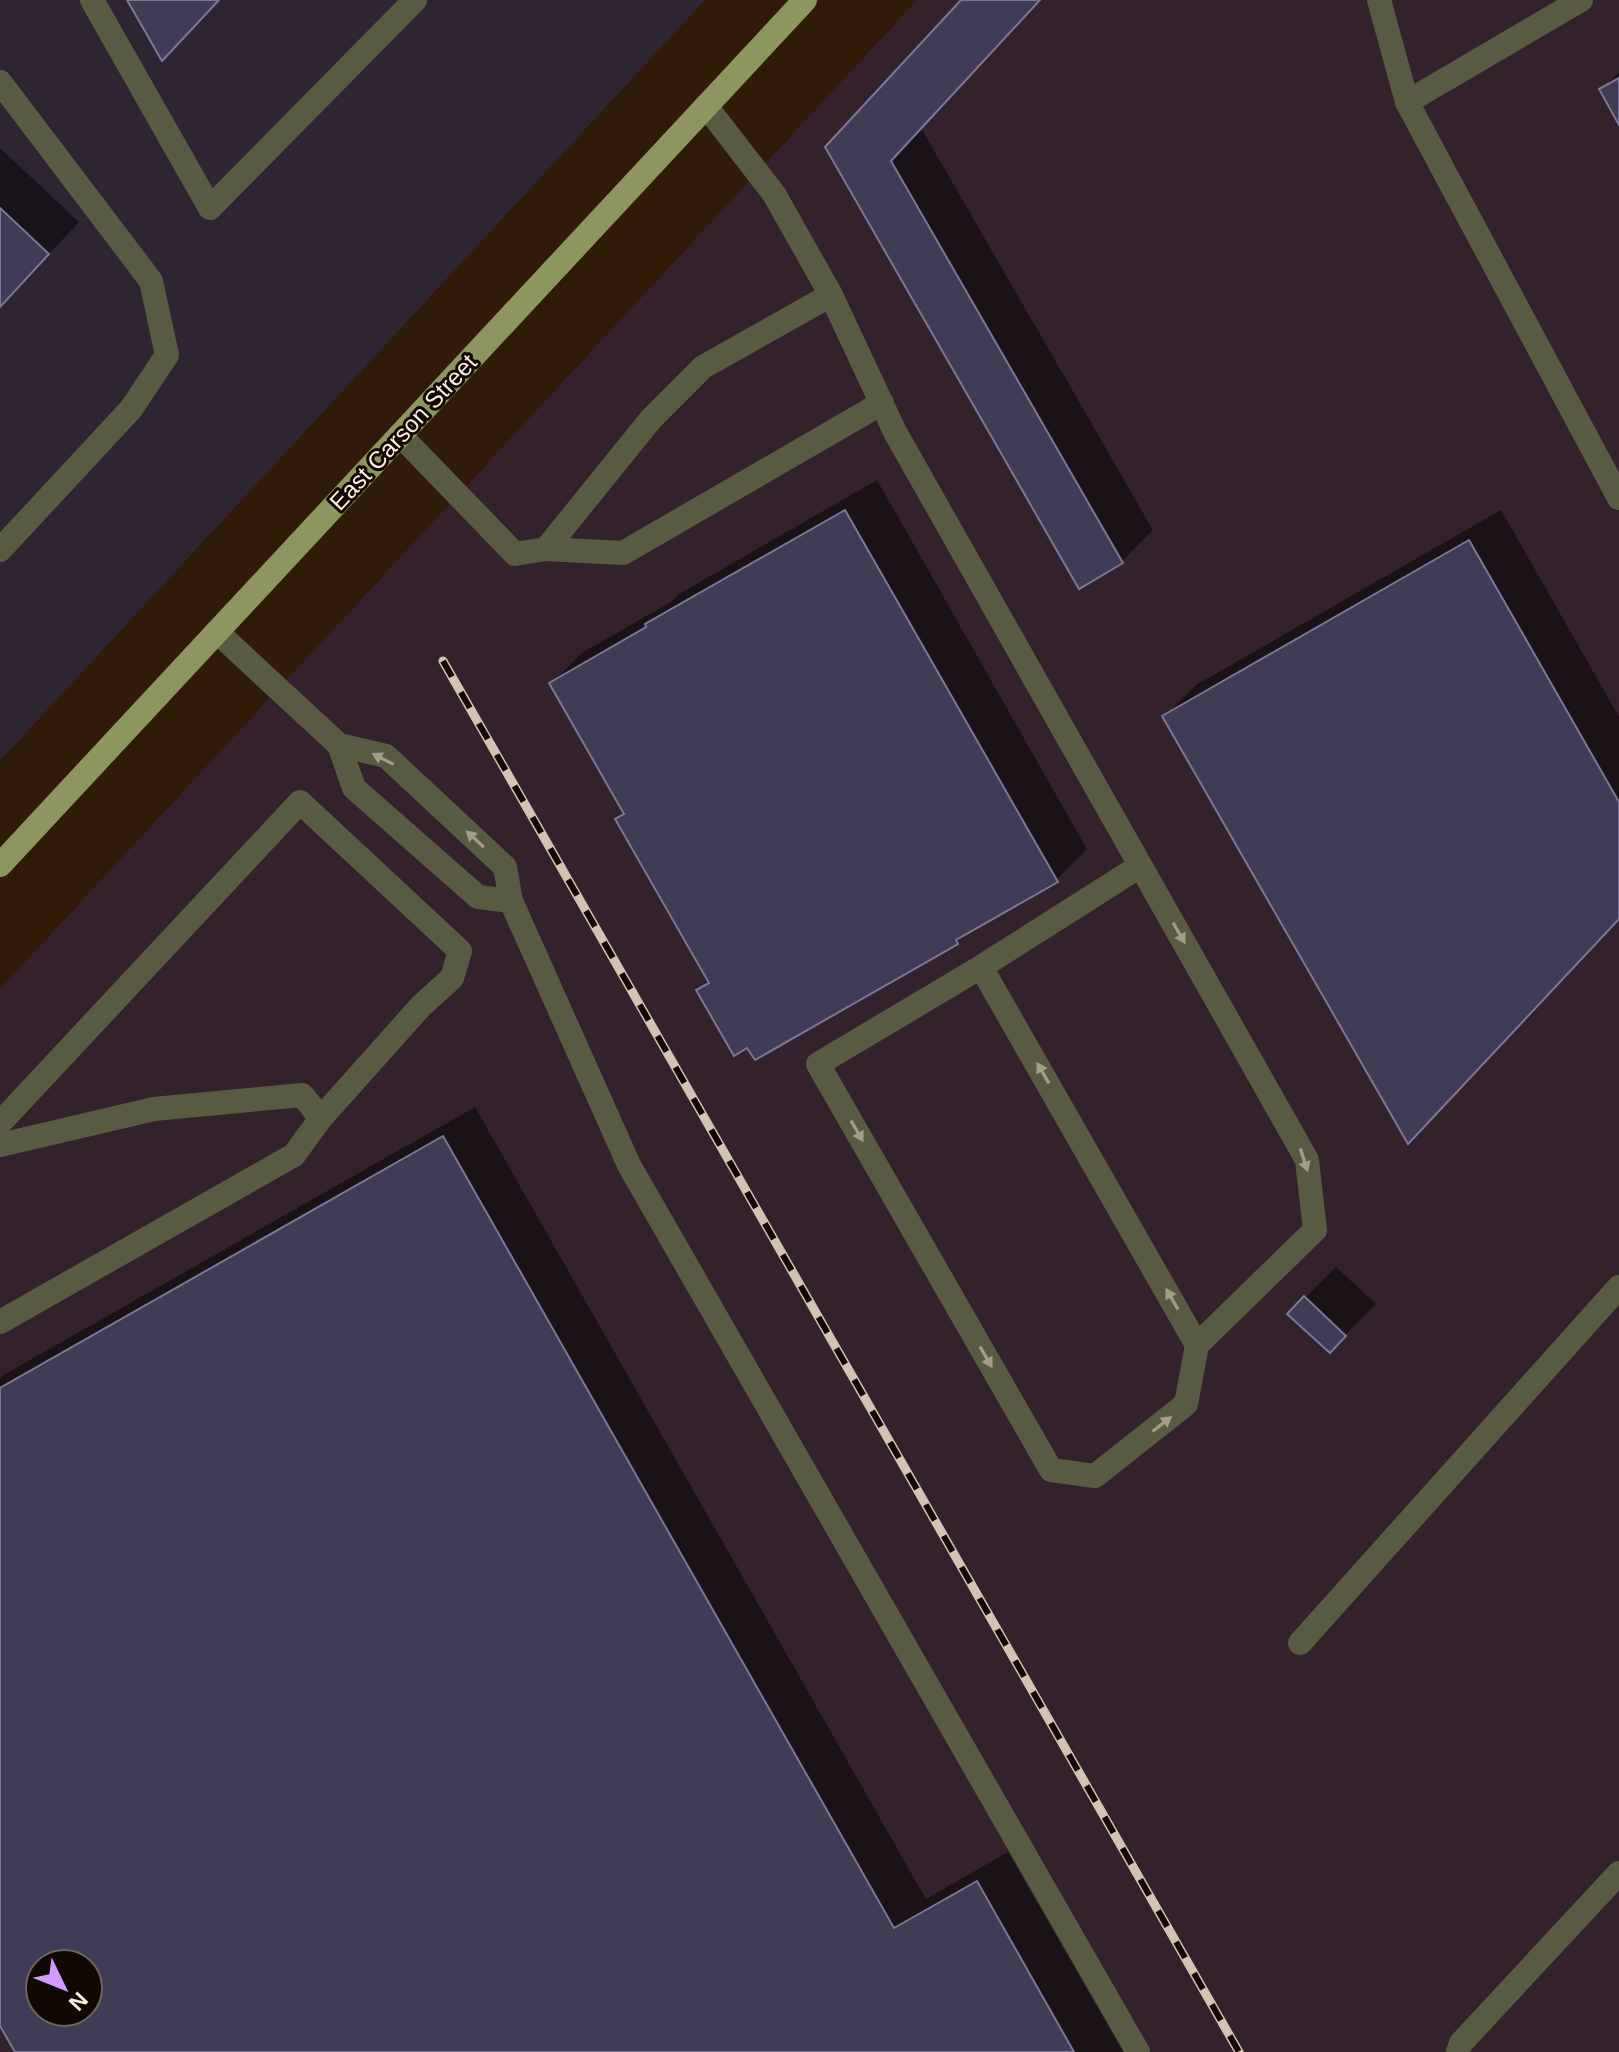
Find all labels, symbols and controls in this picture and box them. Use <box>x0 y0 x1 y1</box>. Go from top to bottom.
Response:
street label: East Carson Street <box>324 348 482 515</box>
one-way arrow <box>371 752 394 766</box>
one-way arrow <box>466 831 485 849</box>
one-way arrow <box>1172 922 1186 945</box>
one-way arrow <box>1036 1062 1050 1084</box>
one-way arrow <box>850 1120 864 1143</box>
one-way arrow <box>1299 1148 1311 1172</box>
one-way arrow <box>1165 1287 1179 1310</box>
one-way arrow <box>979 1346 993 1368</box>
one-way arrow <box>1152 1416 1172 1432</box>
north arrow <box>24 1948 104 2028</box>
text: N <box>64 1987 93 2016</box>

